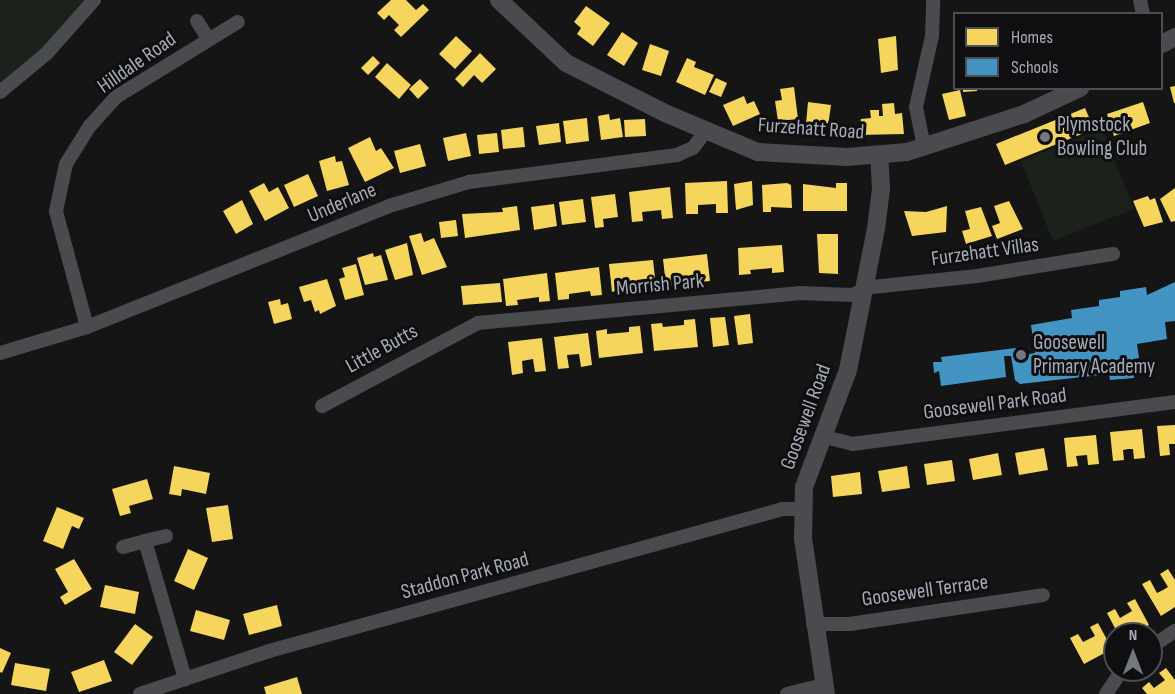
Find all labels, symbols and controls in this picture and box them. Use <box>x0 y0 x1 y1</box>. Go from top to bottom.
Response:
legend <box>953 12 1163 90</box>
street label: Hilldale Road <box>93 27 181 99</box>
text: Homes <box>1011 27 1053 48</box>
text: Schools <box>1011 57 1058 78</box>
place label: Plymstock Bowling Club <box>1057 112 1147 162</box>
street label: Furzehatt Road <box>757 113 865 145</box>
marker: Plymstock Bowling Club <box>1038 130 1052 144</box>
street label: Underlane <box>304 177 380 229</box>
street label: Furzehatt Villas <box>930 232 1040 272</box>
street label: Morrish Park <box>615 269 705 301</box>
street label: Little Butts <box>342 319 422 379</box>
place label: Goosewell Primary Academy <box>1033 330 1155 380</box>
marker: Goosewell Primary Academy <box>1014 348 1028 362</box>
street label: Goosewell Road <box>775 361 837 473</box>
street label: Goosewell Park Road <box>922 383 1068 425</box>
street label: Staddon Park Road <box>398 547 532 605</box>
street label: Goosewell Terrace <box>860 570 990 612</box>
north arrow <box>1103 622 1163 682</box>
text: N <box>1129 626 1137 645</box>

